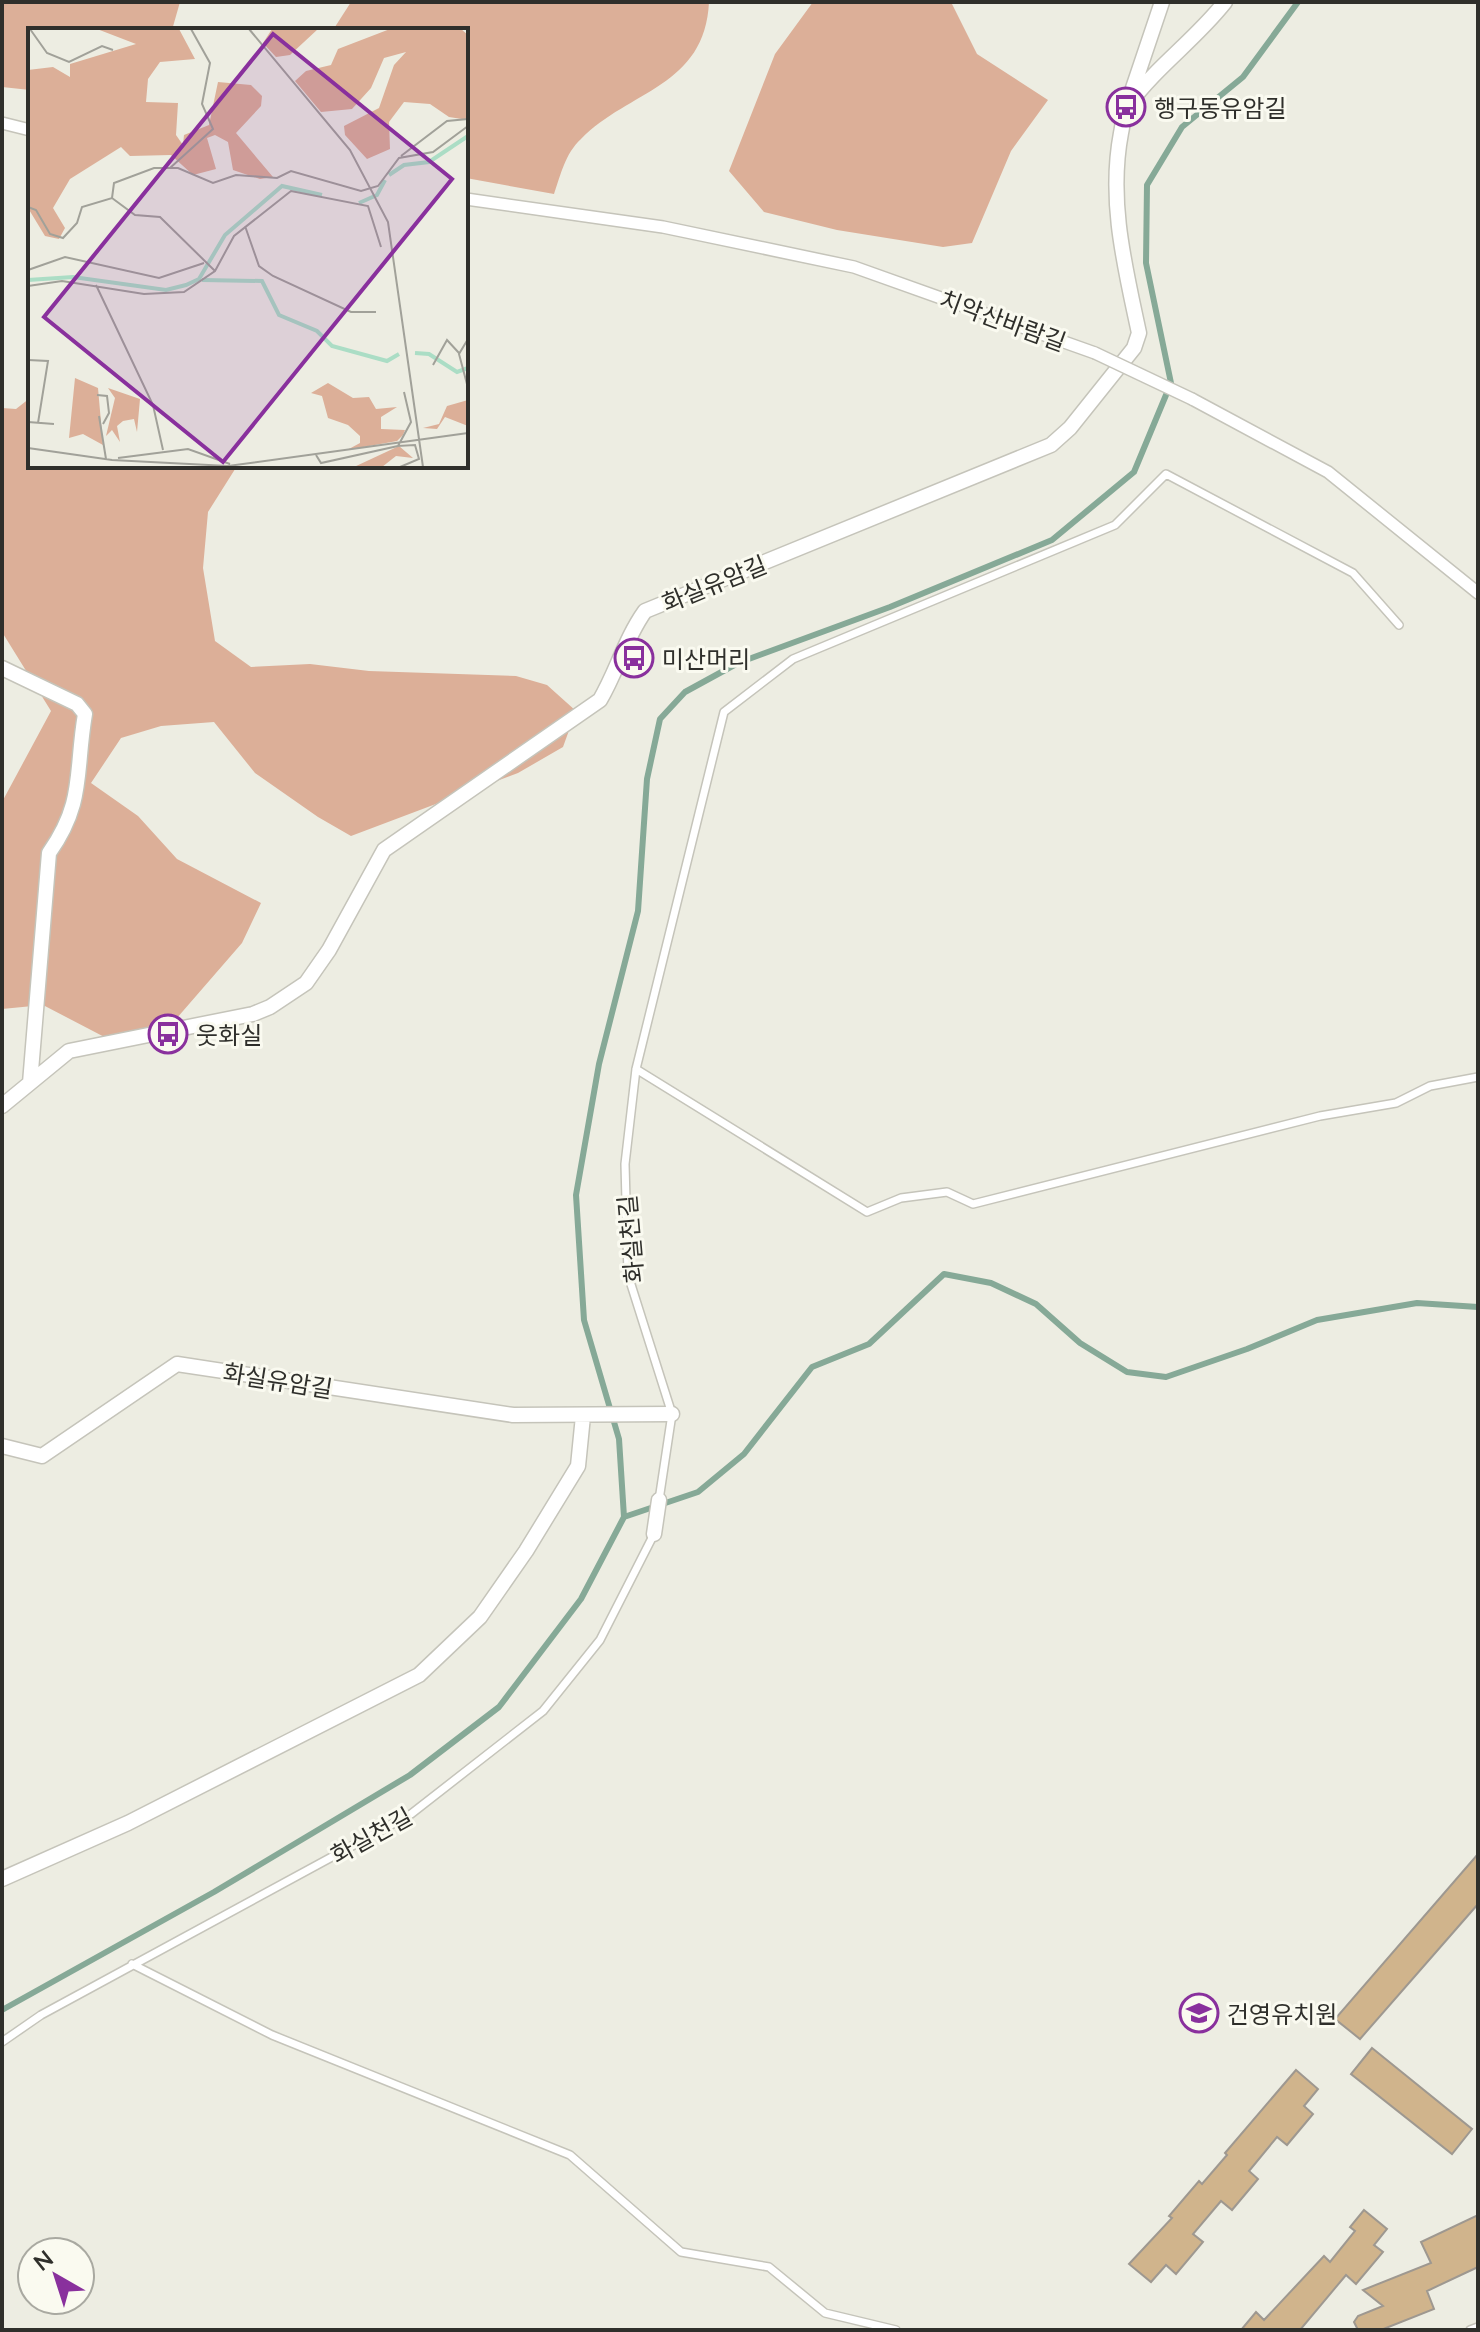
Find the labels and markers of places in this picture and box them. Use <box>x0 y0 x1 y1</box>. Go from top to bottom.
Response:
bus stop icon: 행구동유암길 <box>1105 86 1147 128</box>
place label: 행구동유암길 <box>1154 93 1286 122</box>
bus stop icon: 미산머리 <box>613 637 655 679</box>
place label: 미산머리 <box>662 644 750 673</box>
bus stop icon: 웃화실 <box>147 1013 189 1055</box>
place label: 웃화실 <box>196 1020 262 1049</box>
school or university icon: 건영유치원 <box>1178 1992 1220 2034</box>
place label: 건영유치원 <box>1227 1999 1337 2028</box>

